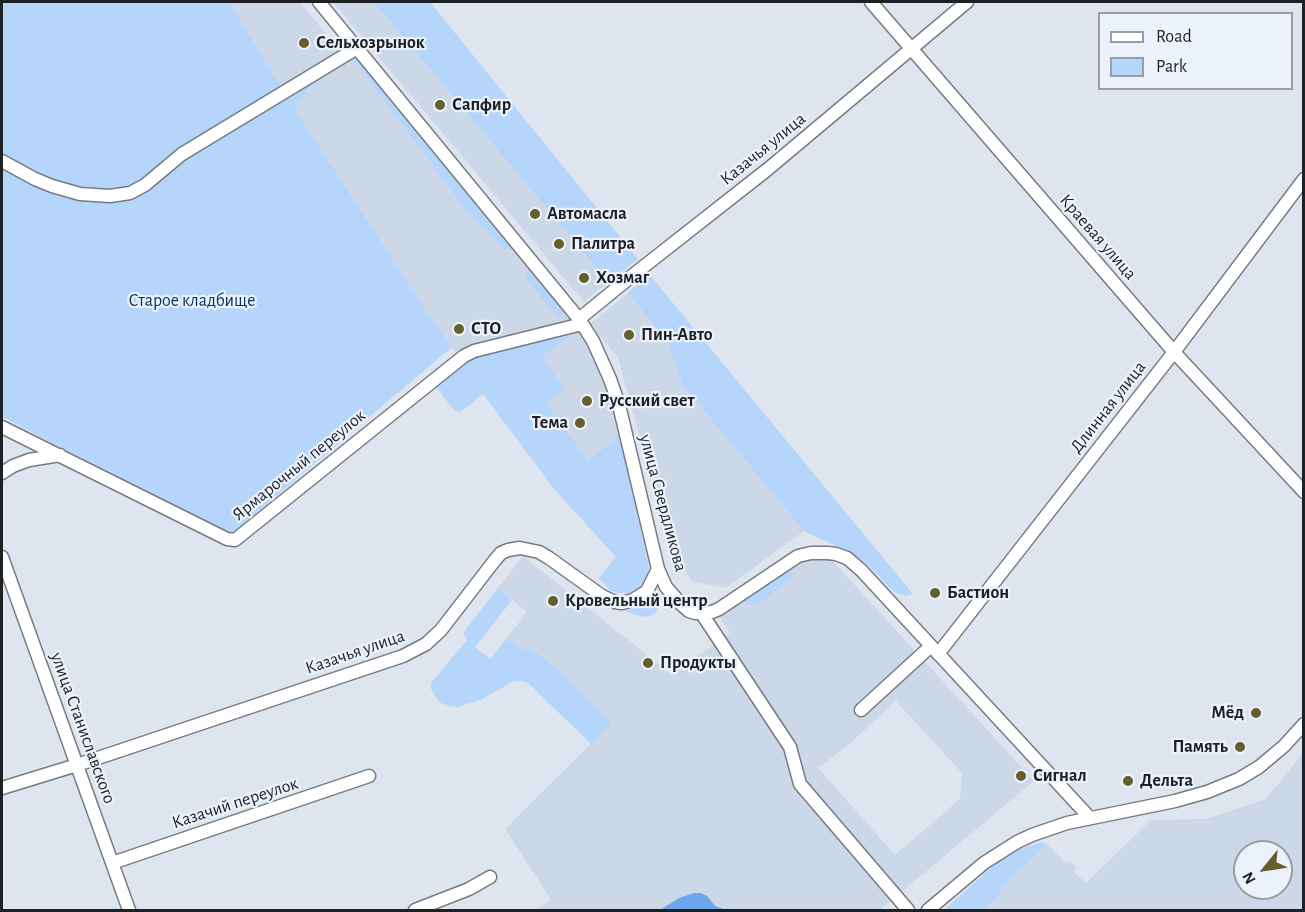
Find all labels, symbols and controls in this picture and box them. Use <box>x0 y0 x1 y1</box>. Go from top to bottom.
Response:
legend <box>1098 12 1293 90</box>
text: Road <box>1156 28 1192 46</box>
place label: Сельхозрынок <box>316 32 425 54</box>
marker: Сельхозрынок <box>297 36 311 50</box>
text: Park <box>1156 58 1187 76</box>
place label: Сапфир <box>452 94 511 116</box>
marker: Сапфир <box>433 98 447 112</box>
street label: Казачья улица <box>716 108 810 190</box>
street label: Краевая улица <box>1055 190 1141 284</box>
place label: Автомасла <box>547 203 627 225</box>
marker: Автомасла <box>528 207 542 221</box>
place label: Палитра <box>571 233 635 255</box>
marker: Палитра <box>552 237 566 251</box>
place label: Хозмаг <box>596 267 649 289</box>
marker: Хозмаг <box>577 271 591 285</box>
park label: Старое кладбище <box>129 290 255 312</box>
place label: СТО <box>471 318 501 340</box>
marker: СТО <box>452 322 466 336</box>
place label: Пин-Авто <box>641 324 713 346</box>
marker: Пин-Авто <box>622 328 636 342</box>
street label: Длинная улица <box>1065 357 1151 457</box>
place label: Русский свет <box>599 390 694 412</box>
marker: Русский свет <box>580 394 594 408</box>
street label: Ярмарочный переулок <box>228 405 370 525</box>
place label: Тема <box>532 412 568 434</box>
marker: Тема <box>573 416 587 430</box>
street label: улица Свердликова <box>634 432 692 574</box>
place label: Бастион <box>947 582 1009 604</box>
marker: Бастион <box>928 586 942 600</box>
place label: Кровельный центр <box>565 590 708 612</box>
marker: Кровельный центр <box>546 594 560 608</box>
street label: Казачья улица <box>302 625 408 679</box>
street label: улица Станиславского <box>46 649 120 807</box>
place label: Продукты <box>660 652 736 674</box>
marker: Продукты <box>641 656 655 670</box>
place label: Мёд <box>1211 702 1244 724</box>
marker: Мёд <box>1249 706 1263 720</box>
place label: Память <box>1172 736 1228 758</box>
marker: Память <box>1233 740 1247 754</box>
place label: Сигнал <box>1033 765 1087 787</box>
marker: Сигнал <box>1014 769 1028 783</box>
place label: Дельта <box>1140 770 1193 792</box>
street label: Казачий переулок <box>169 772 301 834</box>
marker: Дельта <box>1121 774 1135 788</box>
north arrow <box>1233 840 1293 900</box>
text: N <box>1239 869 1259 887</box>

